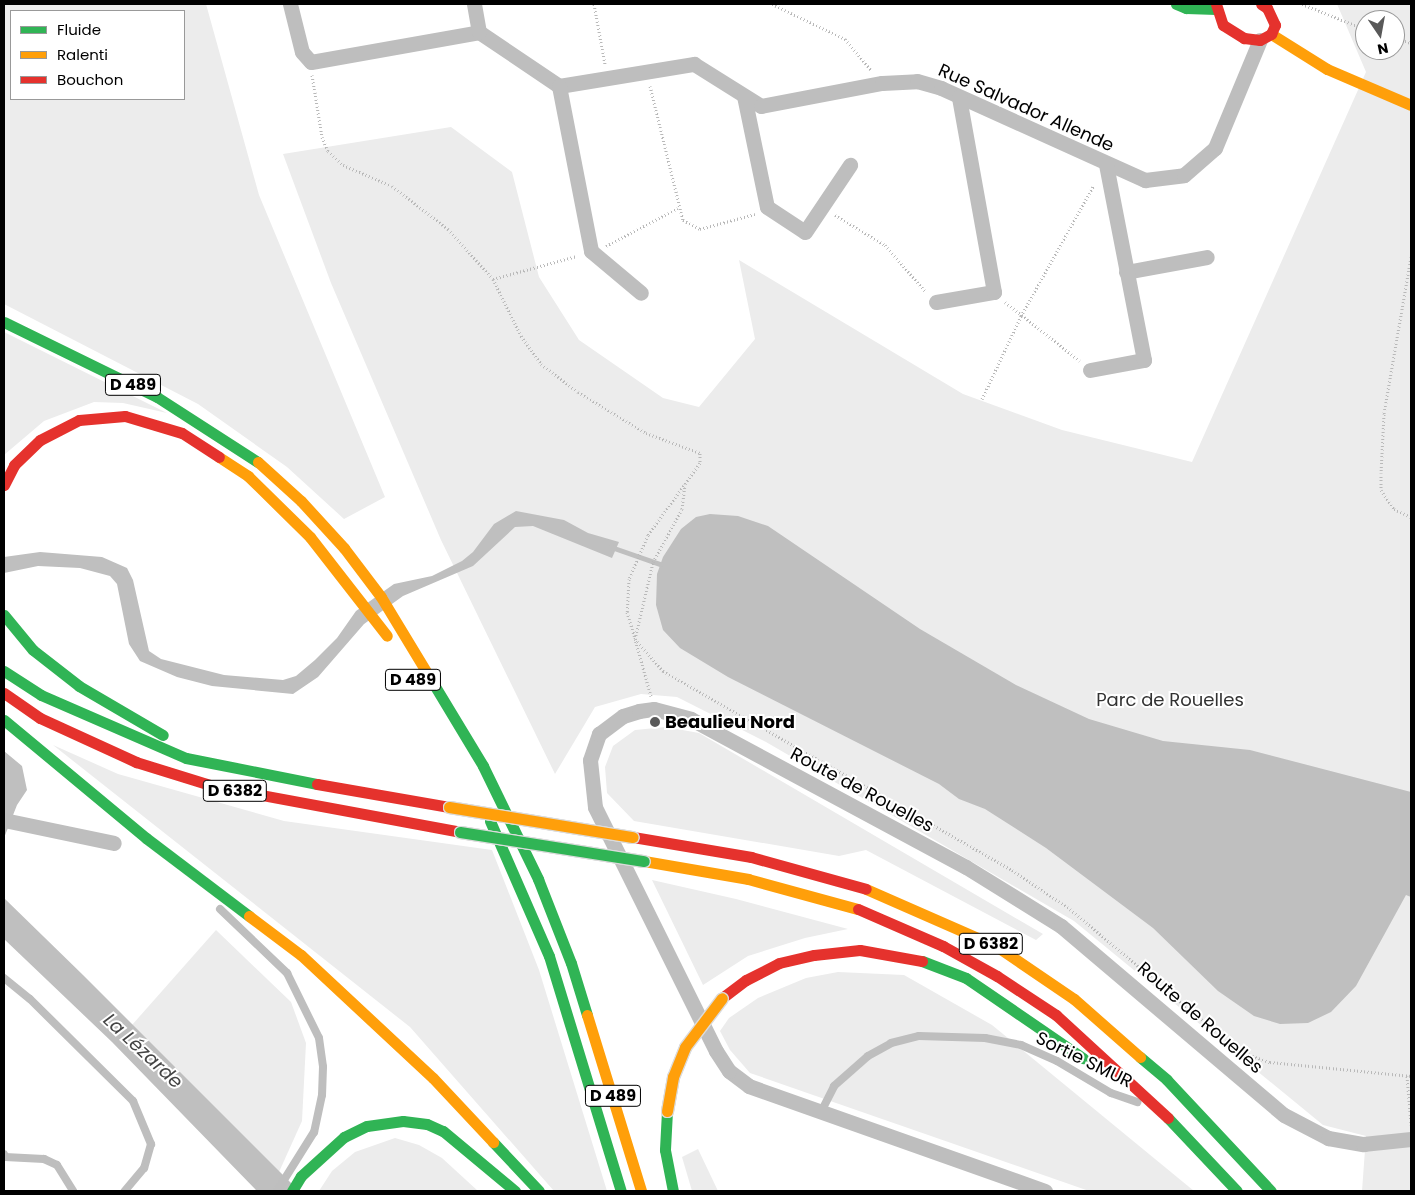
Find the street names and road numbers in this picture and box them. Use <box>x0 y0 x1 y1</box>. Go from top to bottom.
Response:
street label: Rue Salvador Allende <box>935 59 1117 157</box>
road number: D 489 <box>104 372 162 398</box>
road number: D 489 <box>384 666 442 694</box>
street label: Route de Rouelles <box>787 743 937 837</box>
road number: D 6382 <box>202 778 268 804</box>
road number: D 6382 <box>958 931 1024 958</box>
street label: Route de Rouelles <box>1133 958 1267 1078</box>
street label: Sortie SMUR <box>1032 1027 1136 1093</box>
road number: D 489 <box>584 1082 642 1110</box>

